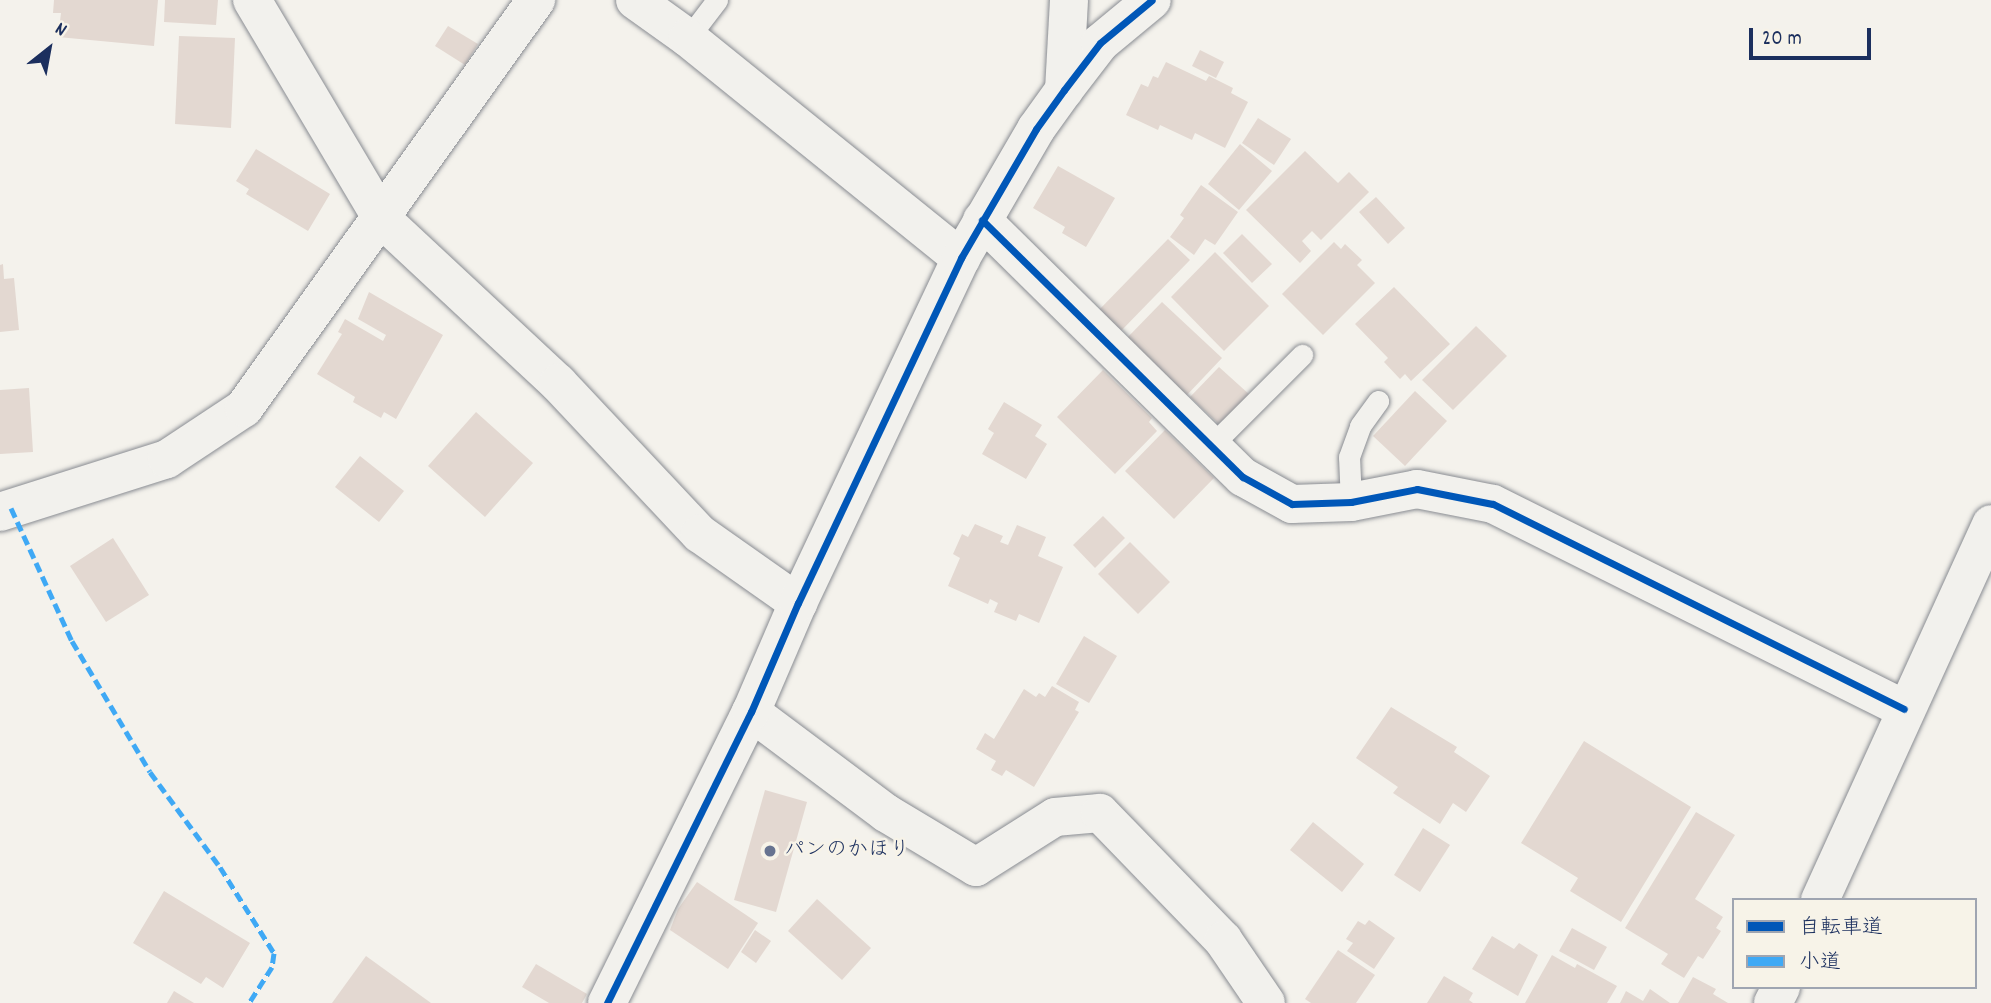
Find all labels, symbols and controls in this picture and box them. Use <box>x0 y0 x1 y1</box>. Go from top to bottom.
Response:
north arrow <box>14 14 84 84</box>
scale bar <box>1753 14 1876 58</box>
text: N <box>49 17 71 45</box>
text: 20 m <box>1762 25 1802 55</box>
place label: パンのかほり <box>784 838 910 864</box>
marker: パンのかほり <box>762 843 778 859</box>
legend <box>1732 898 1977 989</box>
text: 自転車道 <box>1799 914 1883 944</box>
text: 小道 <box>1799 949 1841 979</box>

